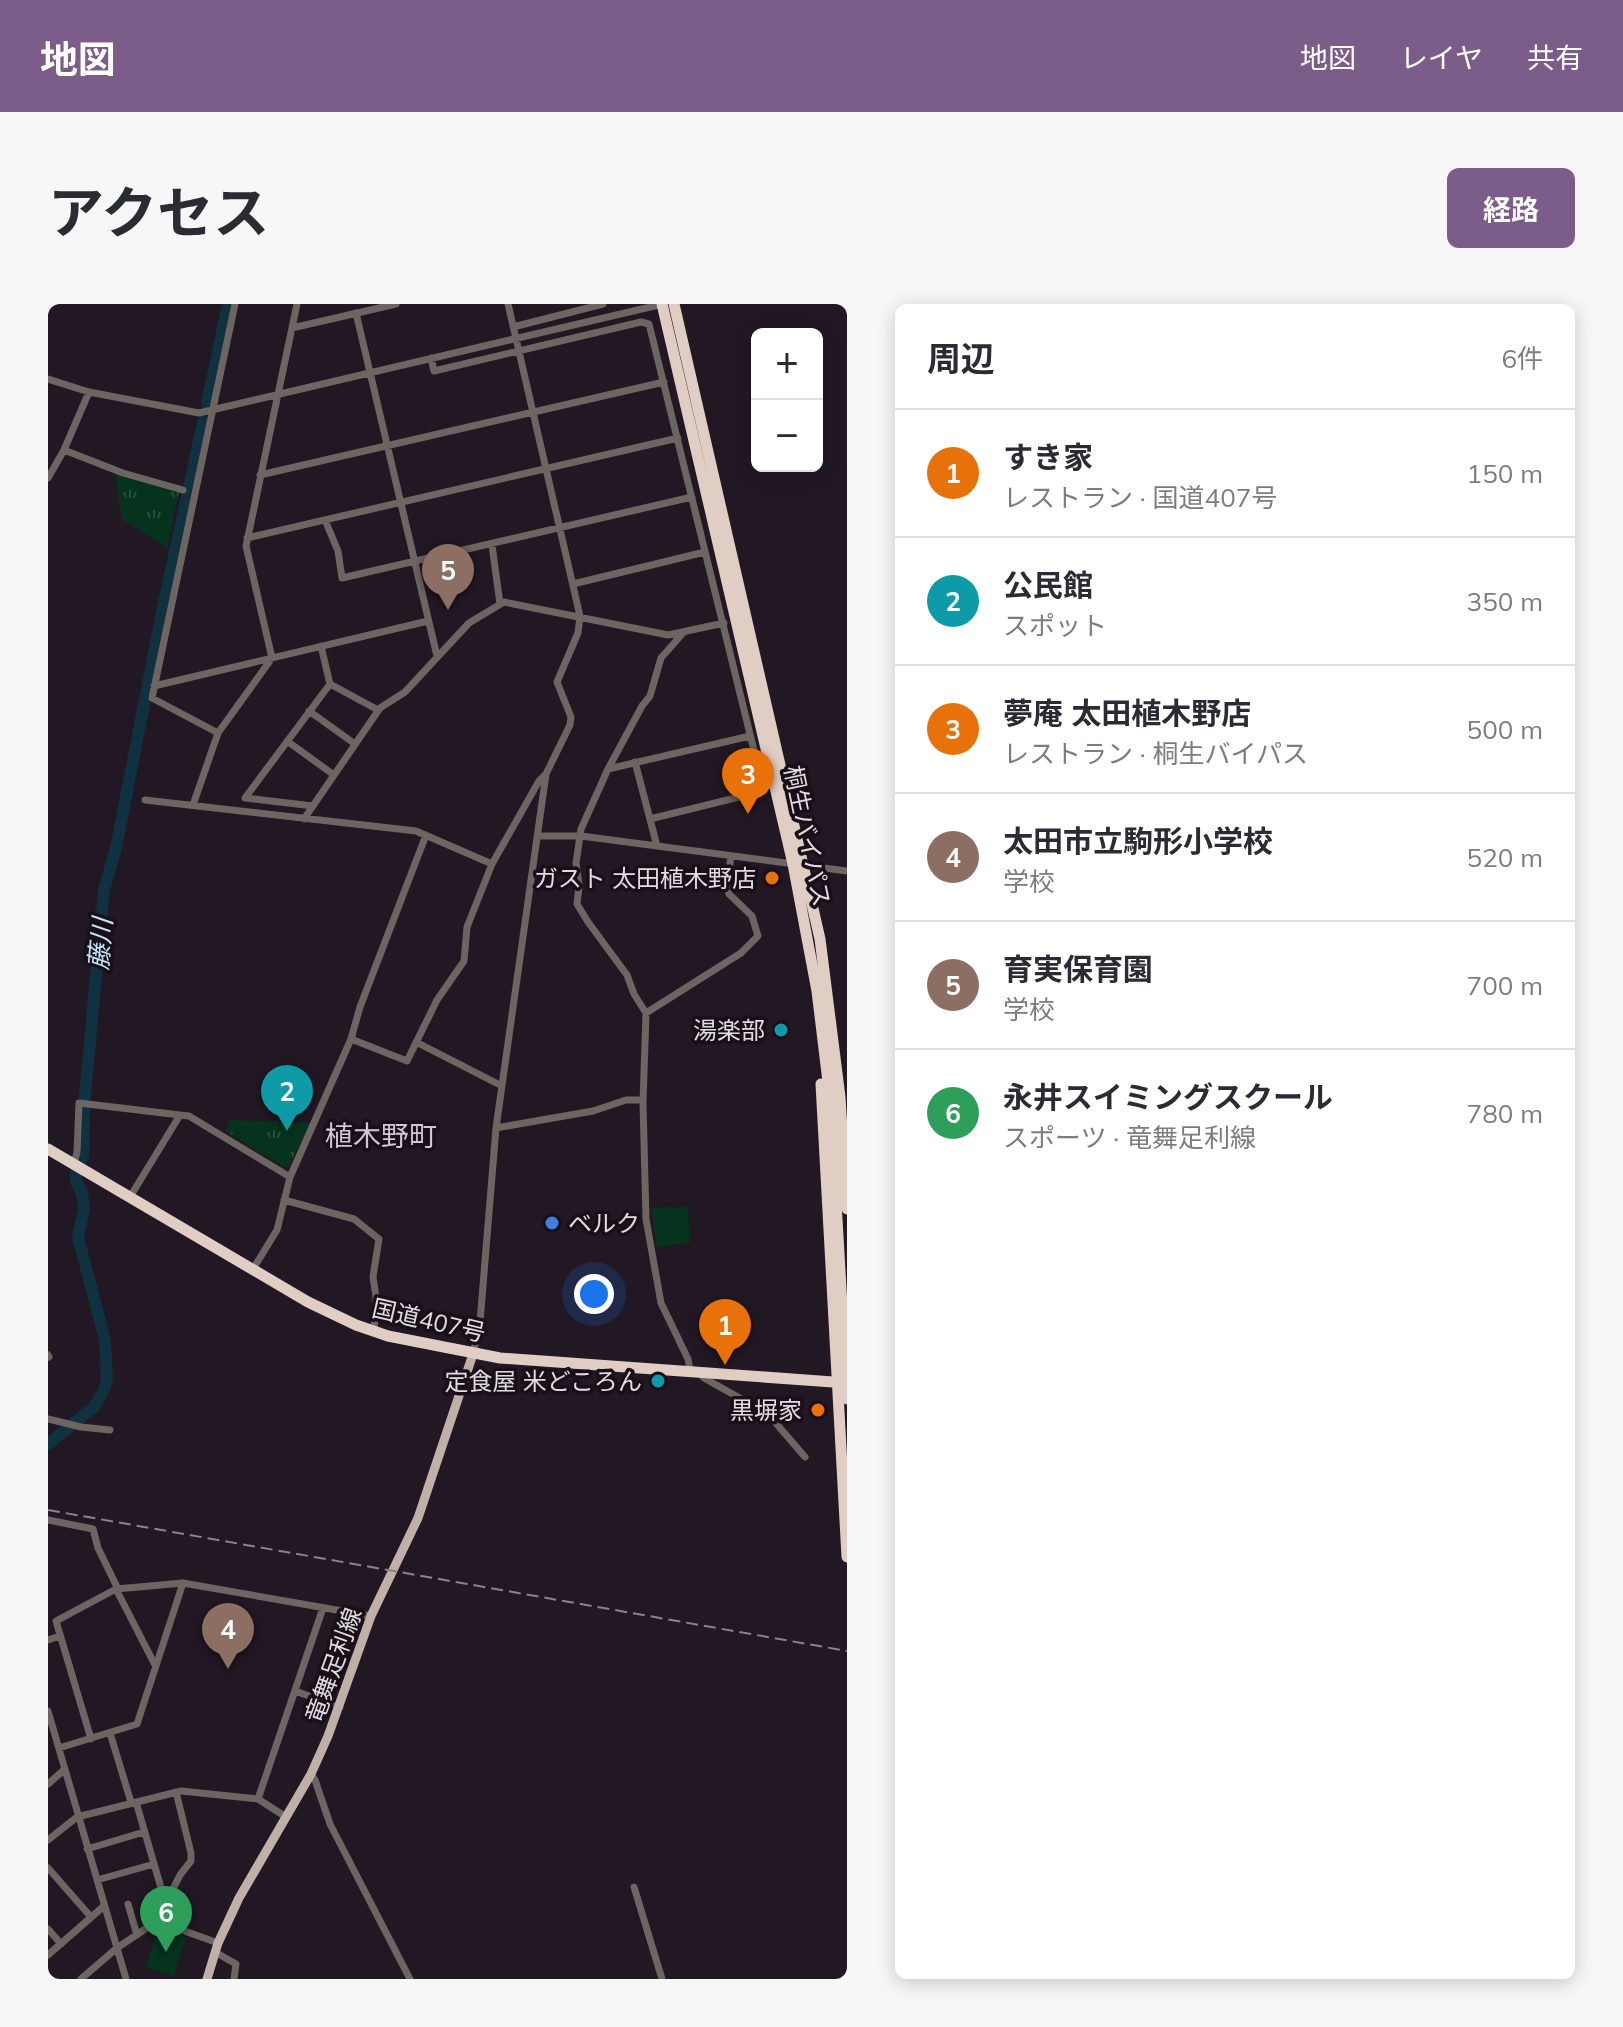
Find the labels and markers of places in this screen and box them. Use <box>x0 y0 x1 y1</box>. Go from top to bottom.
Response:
pin: 5 <box>422 544 474 610</box>
pin: 3 <box>722 748 774 814</box>
place label: ガスト 太田植木野店 <box>534 863 756 893</box>
marker: ガスト 太田植木野店 <box>763 869 781 887</box>
place label: 湯楽部 <box>693 1015 765 1045</box>
marker: 湯楽部 <box>772 1021 790 1039</box>
pin: 2 <box>261 1065 313 1131</box>
place label: ベルク <box>568 1208 640 1238</box>
marker: ベルク <box>543 1214 561 1232</box>
pin: 1 <box>699 1299 751 1365</box>
place label: 定食屋 米どころん <box>444 1366 642 1396</box>
marker: 定食屋 米どころん <box>649 1372 667 1390</box>
place label: 黒塀家 <box>730 1395 802 1425</box>
marker: 黒塀家 <box>809 1401 827 1419</box>
pin: 4 <box>202 1603 254 1669</box>
pin: 6 <box>140 1886 192 1952</box>

